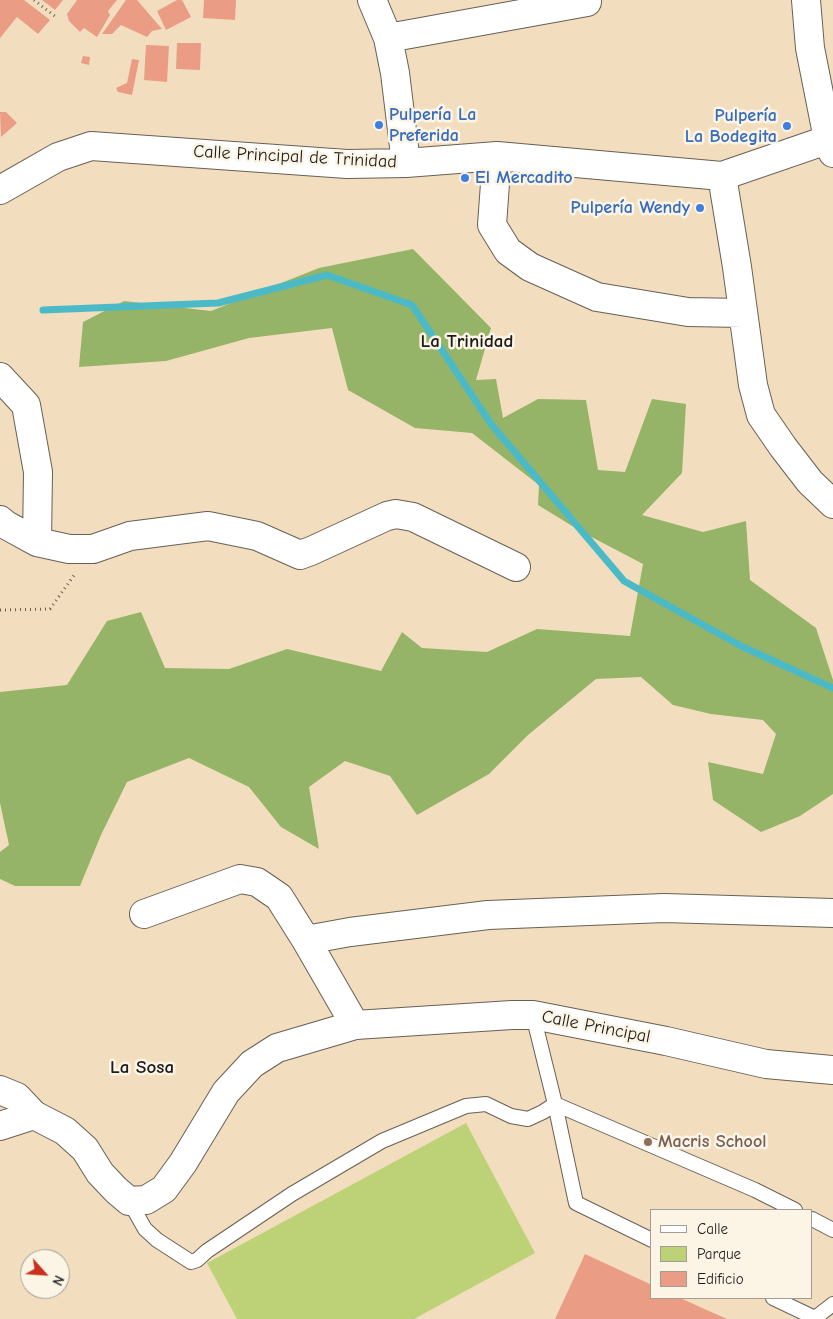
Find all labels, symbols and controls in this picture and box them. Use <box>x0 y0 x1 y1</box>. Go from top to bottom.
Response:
place label: Pulpería La Preferida <box>389 104 476 146</box>
place label: Pulpería La Bodegita <box>685 105 777 148</box>
marker: Pulpería La Preferida <box>373 119 385 131</box>
marker: Pulpería La Bodegita <box>781 120 793 132</box>
street label: Calle Principal de Trinidad <box>193 141 397 173</box>
place label: El Mercadito <box>475 167 573 189</box>
marker: El Mercadito <box>459 172 471 184</box>
place label: Pulpería Wendy <box>570 197 690 219</box>
marker: Pulpería Wendy <box>694 202 706 214</box>
district label: La Trinidad <box>421 331 513 353</box>
street label: Calle Principal <box>540 1006 652 1048</box>
district label: La Sosa <box>110 1057 174 1079</box>
place label: Macris School <box>658 1131 766 1153</box>
marker: Macris School <box>642 1136 654 1148</box>
legend <box>650 1209 813 1299</box>
text: Calle <box>697 1220 728 1238</box>
text: Parque <box>697 1245 741 1263</box>
north arrow <box>20 1249 70 1299</box>
text: Edificio <box>697 1270 744 1288</box>
text: N <box>48 1273 68 1288</box>

